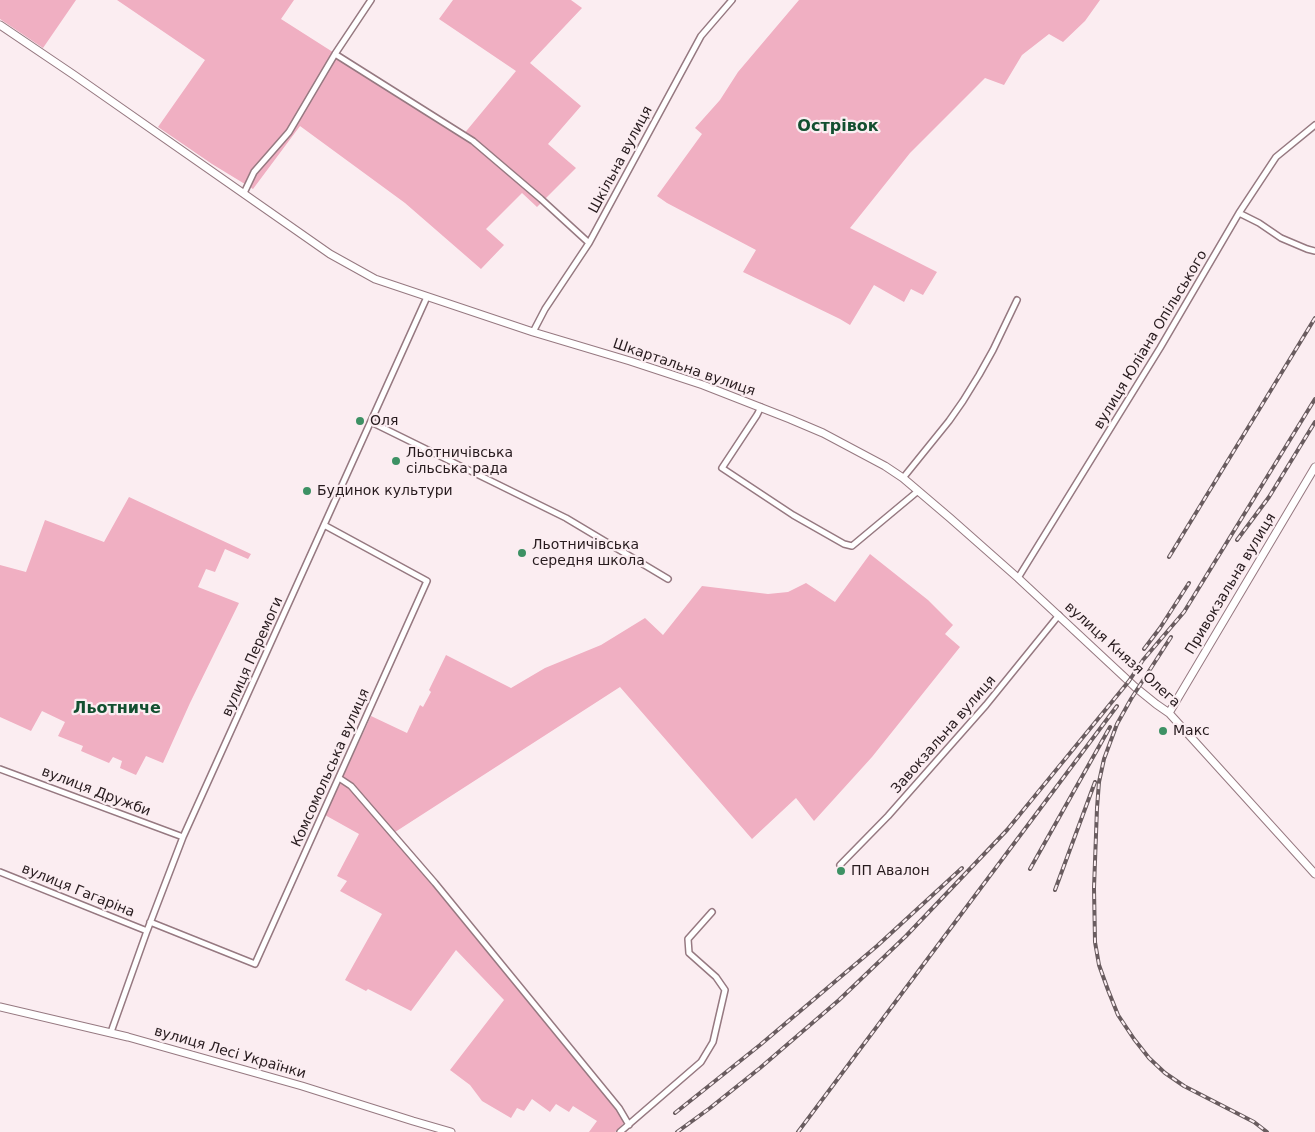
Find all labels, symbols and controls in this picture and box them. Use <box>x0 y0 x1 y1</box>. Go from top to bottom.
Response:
street label: Шкільна вулиця <box>586 103 656 217</box>
district label: Острівок <box>797 117 879 137</box>
street label: вулиця Юліана Опільського <box>1091 247 1211 433</box>
street label: Шкартальна вулиця <box>611 336 757 400</box>
place label: Оля <box>370 413 398 429</box>
marker: Оля <box>354 415 366 427</box>
place label: Льотничівська сільська рада <box>406 445 513 478</box>
marker: Льотничівська сільська рада <box>390 455 402 467</box>
place label: Будинок культури <box>317 483 453 499</box>
marker: Будинок культури <box>301 485 313 497</box>
street label: Привокзальна вулиця <box>1182 510 1280 658</box>
place label: Льотничівська середня школа <box>532 537 645 570</box>
marker: Льотничівська середня школа <box>516 547 528 559</box>
street label: вулиця Перемоги <box>219 595 287 719</box>
street label: вулиця Князя Олега <box>1061 599 1183 711</box>
street label: Завокзальна вулиця <box>888 673 1000 797</box>
street label: Комсомольська вулиця <box>288 686 374 850</box>
district label: Льотниче <box>73 699 161 719</box>
place label: Макс <box>1173 723 1210 739</box>
marker: Макс <box>1157 725 1169 737</box>
street label: вулиця Дружби <box>39 763 153 821</box>
street label: вулиця Гагаріна <box>19 861 137 921</box>
place label: ПП Авалон <box>851 863 930 879</box>
marker: ПП Авалон <box>835 865 847 877</box>
street label: вулиця Лесі Українки <box>152 1023 308 1083</box>

